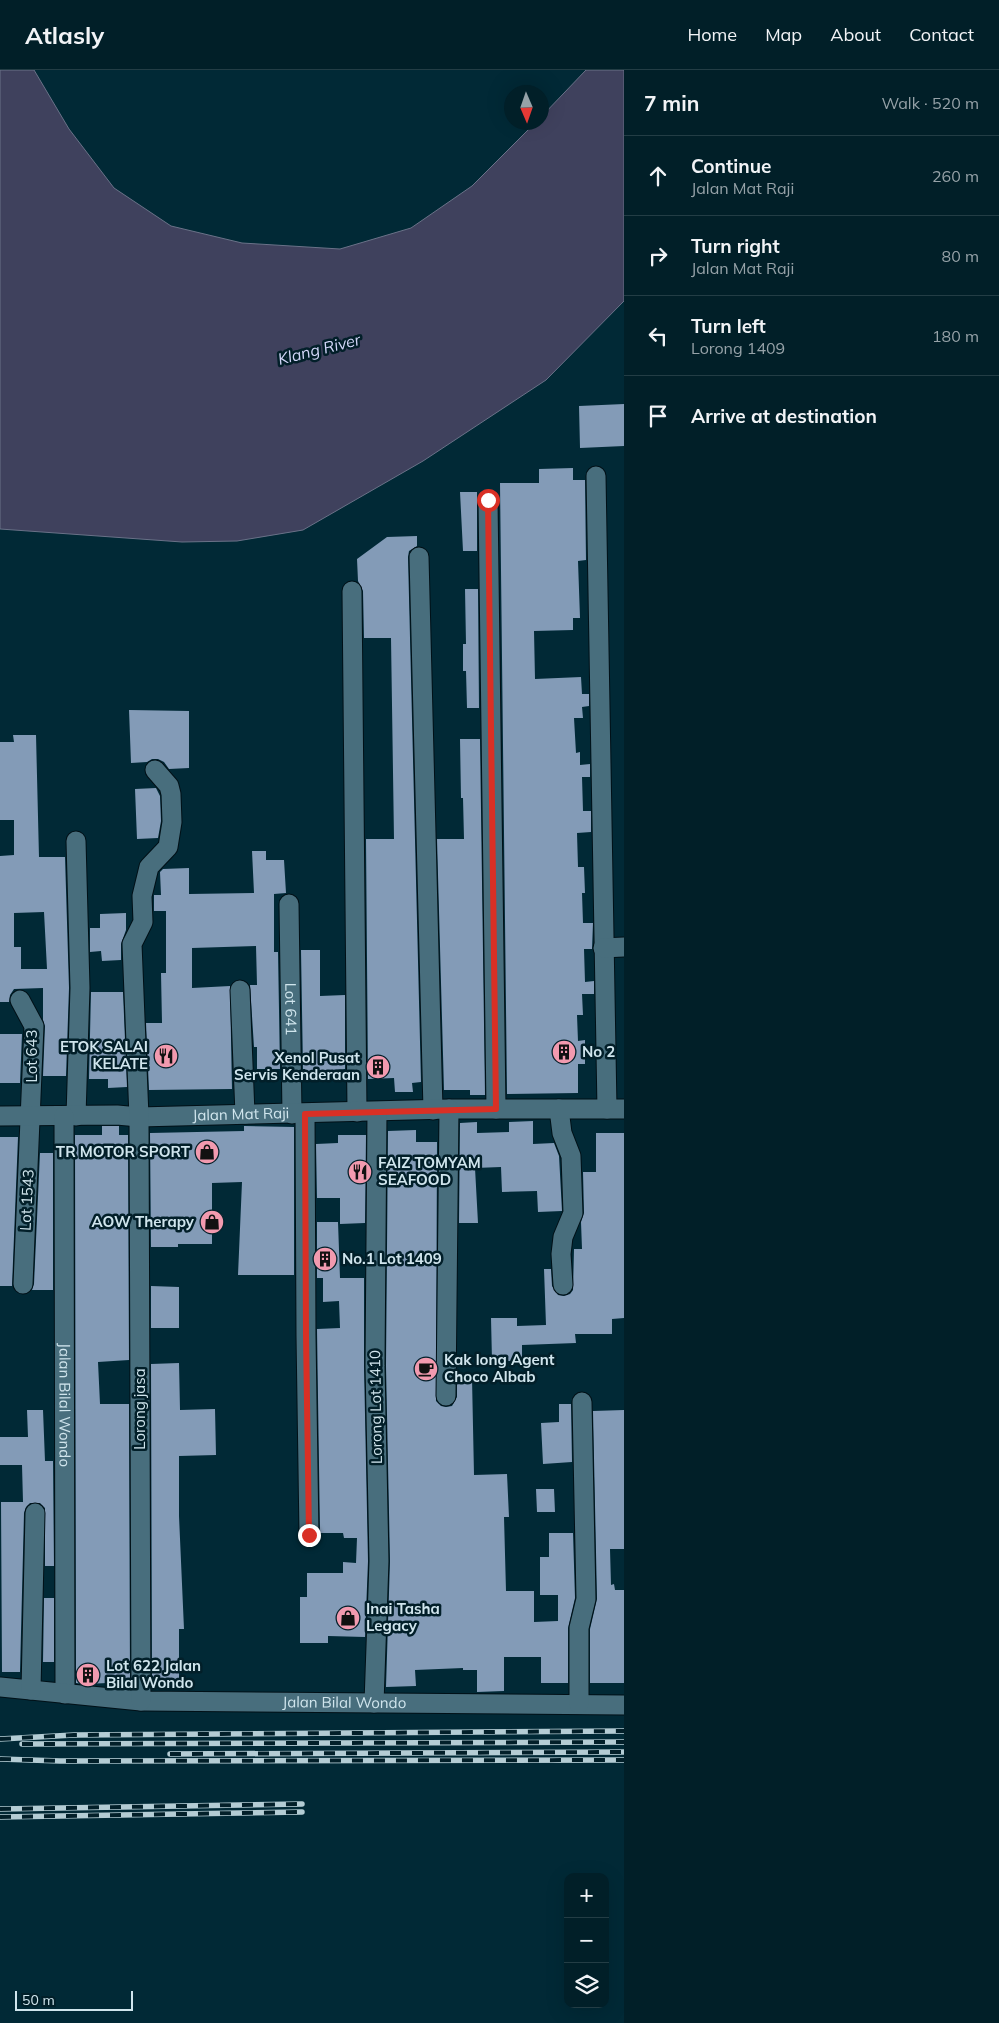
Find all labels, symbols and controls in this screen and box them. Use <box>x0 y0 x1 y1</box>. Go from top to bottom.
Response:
text: Atlasly <box>25 20 104 50</box>
text: Home <box>687 23 737 46</box>
text: Map <box>765 23 802 46</box>
text: About <box>830 23 881 46</box>
text: Contact <box>909 23 974 46</box>
north arrow <box>504 85 549 130</box>
text: 7 min <box>644 90 699 116</box>
text: Walk · 520 m <box>881 93 979 113</box>
text: Continue <box>691 154 771 178</box>
icon: ahead <box>644 162 672 190</box>
text: 260 m <box>932 166 979 186</box>
text: Jalan Mat Raji <box>691 178 794 198</box>
text: Turn right <box>691 234 780 258</box>
icon: right <box>644 242 672 270</box>
text: 80 m <box>942 246 979 266</box>
text: Jalan Mat Raji <box>691 258 794 278</box>
text: Turn left <box>691 314 766 338</box>
icon: left <box>644 322 672 350</box>
text: 180 m <box>932 326 979 346</box>
water label: Klang River <box>276 329 364 369</box>
text: Lorong 1409 <box>691 338 785 358</box>
icon: arrive <box>644 402 672 430</box>
text: Arrive at destination <box>691 404 877 428</box>
route start <box>477 489 500 512</box>
street label: Lot 641 <box>281 982 301 1036</box>
street label: Lot 643 <box>22 1030 41 1082</box>
place label: ETOK SALAI KELATE <box>60 1037 148 1073</box>
building icon: No 2 <box>551 1039 577 1065</box>
place label: No 2 <box>582 1042 615 1061</box>
restaurant icon: ETOK SALAI KELATE <box>153 1043 179 1069</box>
place label: Xenol Pusat Servis Kenderaan <box>234 1048 360 1084</box>
building icon: Xenol Pusat Servis Kenderaan <box>365 1054 391 1080</box>
street label: Jalan Mat Raji <box>192 1103 290 1125</box>
shop icon: TR MOTOR SPORT <box>194 1139 220 1165</box>
place label: TR MOTOR SPORT <box>56 1142 191 1161</box>
place label: FAIZ TOMYAM SEAFOOD <box>378 1153 481 1189</box>
restaurant icon: FAIZ TOMYAM SEAFOOD <box>347 1159 373 1185</box>
street label: Lot 1543 <box>15 1169 38 1231</box>
shop icon: AOW Therapy <box>199 1209 225 1235</box>
place label: AOW Therapy <box>92 1212 195 1231</box>
building icon: No.1 Lot 1409 <box>312 1246 338 1272</box>
place label: No.1 Lot 1409 <box>342 1249 442 1268</box>
street label: Jalan Bilal Wondo <box>55 1343 75 1467</box>
street label: Lorong Lot 1410 <box>365 1350 386 1464</box>
place label: Kak long Agent Choco Albab <box>444 1350 555 1386</box>
cafe icon: Kak long Agent Choco Albab <box>413 1356 439 1382</box>
street label: Lorong jasa <box>130 1368 149 1450</box>
route end <box>298 1524 321 1547</box>
place label: Inai Tasha Legacy <box>366 1599 440 1635</box>
shop icon: Inai Tasha Legacy <box>335 1605 361 1631</box>
place label: Lot 622 Jalan Bilal Wondo <box>106 1656 201 1692</box>
building icon: Lot 622 Jalan Bilal Wondo <box>75 1662 101 1688</box>
street label: Jalan Bilal Wondo <box>282 1692 406 1712</box>
map controls <box>564 1873 609 2008</box>
button: + <box>564 1873 609 1918</box>
button: − <box>564 1918 609 1963</box>
button: layers <box>564 1963 609 2008</box>
scale bar <box>15 1988 132 2011</box>
text: 50 m <box>22 1991 55 2009</box>

